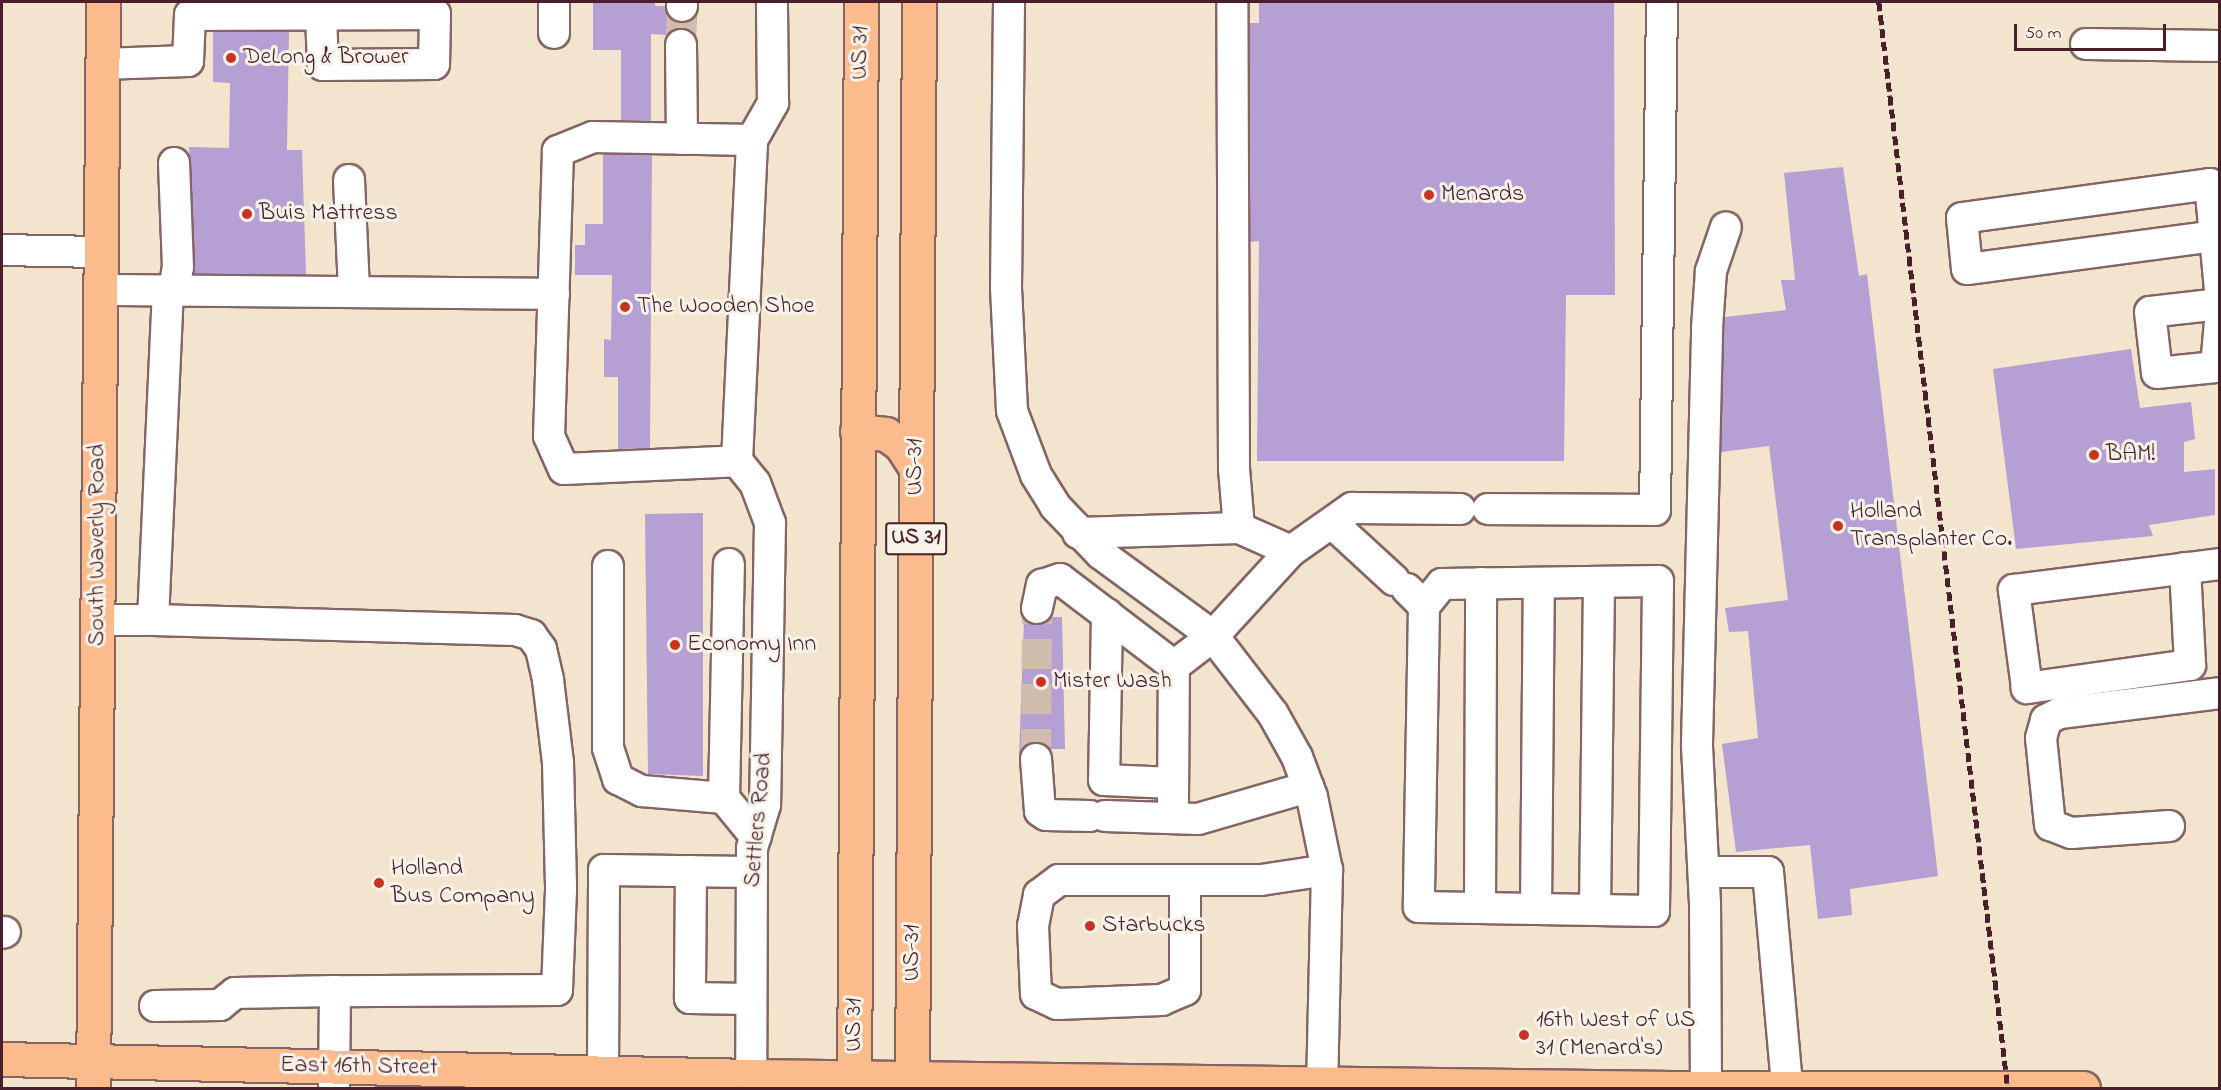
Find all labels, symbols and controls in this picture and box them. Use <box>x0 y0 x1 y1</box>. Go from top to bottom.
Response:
scale bar <box>2017 12 2168 50</box>
text: 50 m <box>2025 21 2062 47</box>
street label: US 31 <box>846 26 876 80</box>
place label: DeLong & Brower <box>243 44 408 72</box>
marker: DeLong & Brower <box>224 51 238 65</box>
place label: Menards <box>1441 181 1524 209</box>
marker: Menards <box>1422 188 1436 202</box>
place label: Buis Mattress <box>259 200 398 228</box>
marker: Buis Mattress <box>240 207 254 221</box>
place label: The Wooden Shoe <box>637 293 815 321</box>
marker: The Wooden Shoe <box>618 300 632 314</box>
street label: US-31 <box>902 438 930 496</box>
place label: BAM! <box>2106 441 2155 469</box>
street label: South Waverly Road <box>84 444 112 646</box>
marker: BAM! <box>2087 448 2101 462</box>
place label: Holland Transplanter Co. <box>1850 498 2012 554</box>
marker: Holland Transplanter Co. <box>1831 519 1845 533</box>
road number: US 31 <box>884 520 948 558</box>
place label: Economy Inn <box>687 631 816 659</box>
marker: Economy Inn <box>668 638 682 652</box>
place label: Mister Wash <box>1053 668 1172 696</box>
marker: Mister Wash <box>1034 675 1048 689</box>
street label: Settlers Road <box>739 752 779 888</box>
place label: Holland Bus Company <box>391 855 534 911</box>
marker: Holland Bus Company <box>372 876 386 890</box>
place label: Starbucks <box>1102 912 1206 940</box>
marker: Starbucks <box>1083 919 1097 933</box>
street label: US-31 <box>899 924 927 982</box>
street label: US 31 <box>841 998 869 1052</box>
place label: 16th West of US 31 (Menard's) <box>1536 1007 1695 1063</box>
marker: 16th West of US 31 (Menard's) <box>1517 1028 1531 1042</box>
street label: East 16th Street <box>280 1051 438 1083</box>

